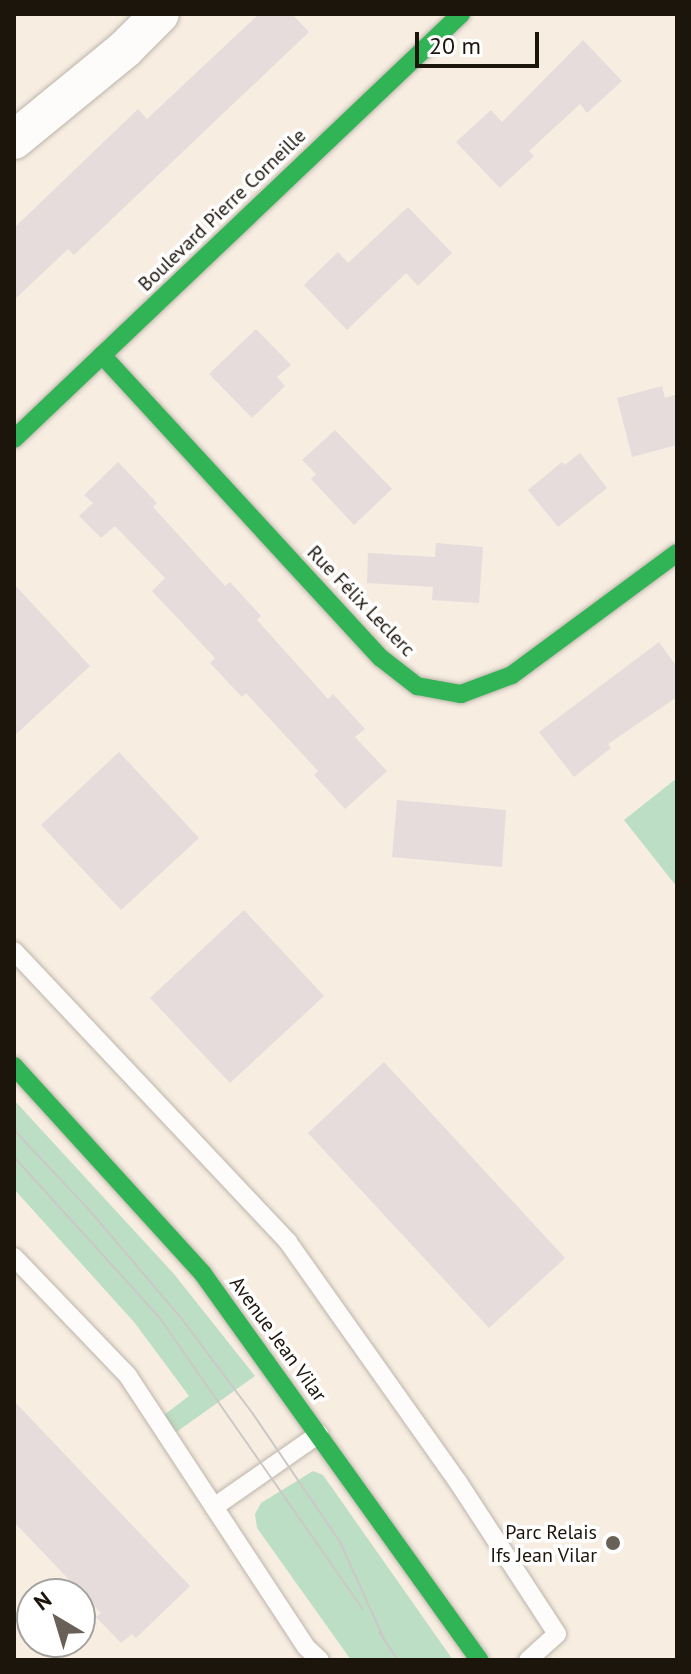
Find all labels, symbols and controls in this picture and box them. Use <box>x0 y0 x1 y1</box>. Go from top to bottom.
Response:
scale bar <box>419 16 543 66</box>
text: 20 m <box>429 30 481 61</box>
street label: Boulevard Pierre Corneille <box>133 124 311 296</box>
street label: Rue Félix Leclerc <box>302 540 420 662</box>
street label: Avenue Jean Vilar <box>224 1272 332 1406</box>
place label: Parc Relais Ifs Jean Vilar <box>490 1520 597 1567</box>
marker: Parc Relais Ifs Jean Vilar <box>604 1534 622 1552</box>
north arrow <box>16 1578 96 1658</box>
text: N <box>28 1585 57 1616</box>

